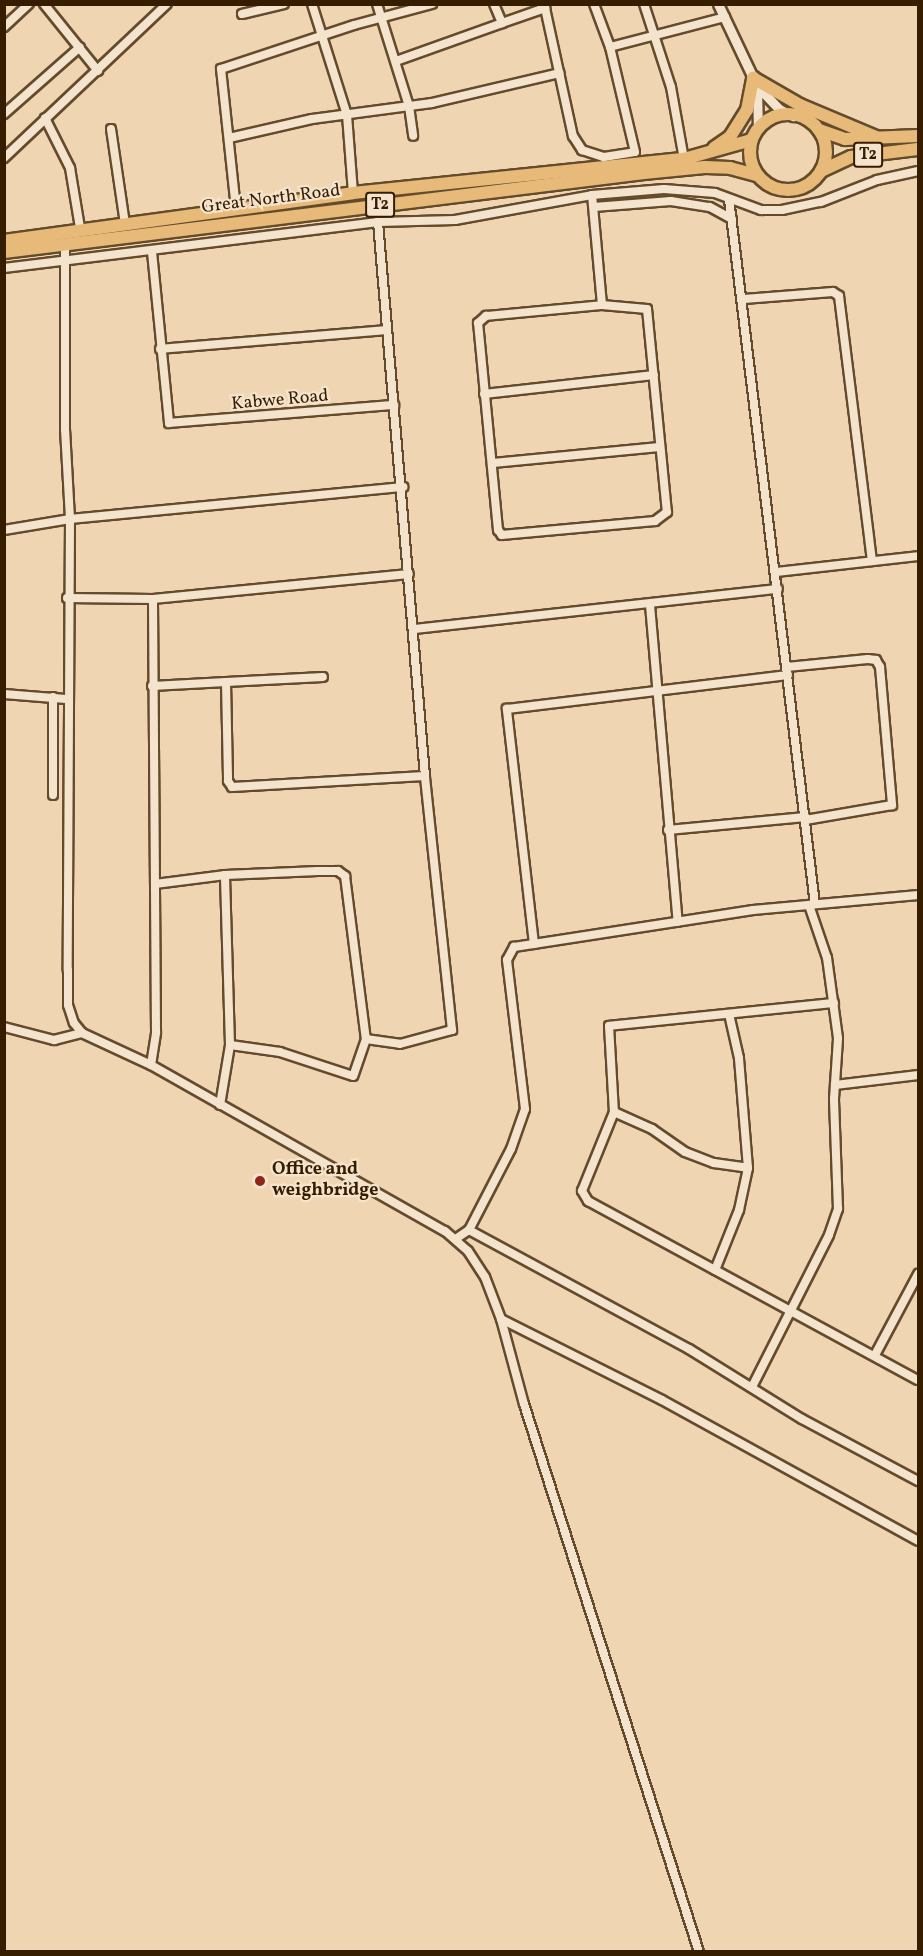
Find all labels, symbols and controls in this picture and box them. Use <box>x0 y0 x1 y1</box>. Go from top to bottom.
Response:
road number: T2 <box>853 142 883 168</box>
street label: Great North Road <box>200 181 342 219</box>
road number: T2 <box>365 192 395 218</box>
street label: Kabwe Road <box>231 386 329 416</box>
place label: Office and weighbridge <box>272 1160 378 1202</box>
marker: Office and weighbridge <box>253 1174 267 1188</box>

